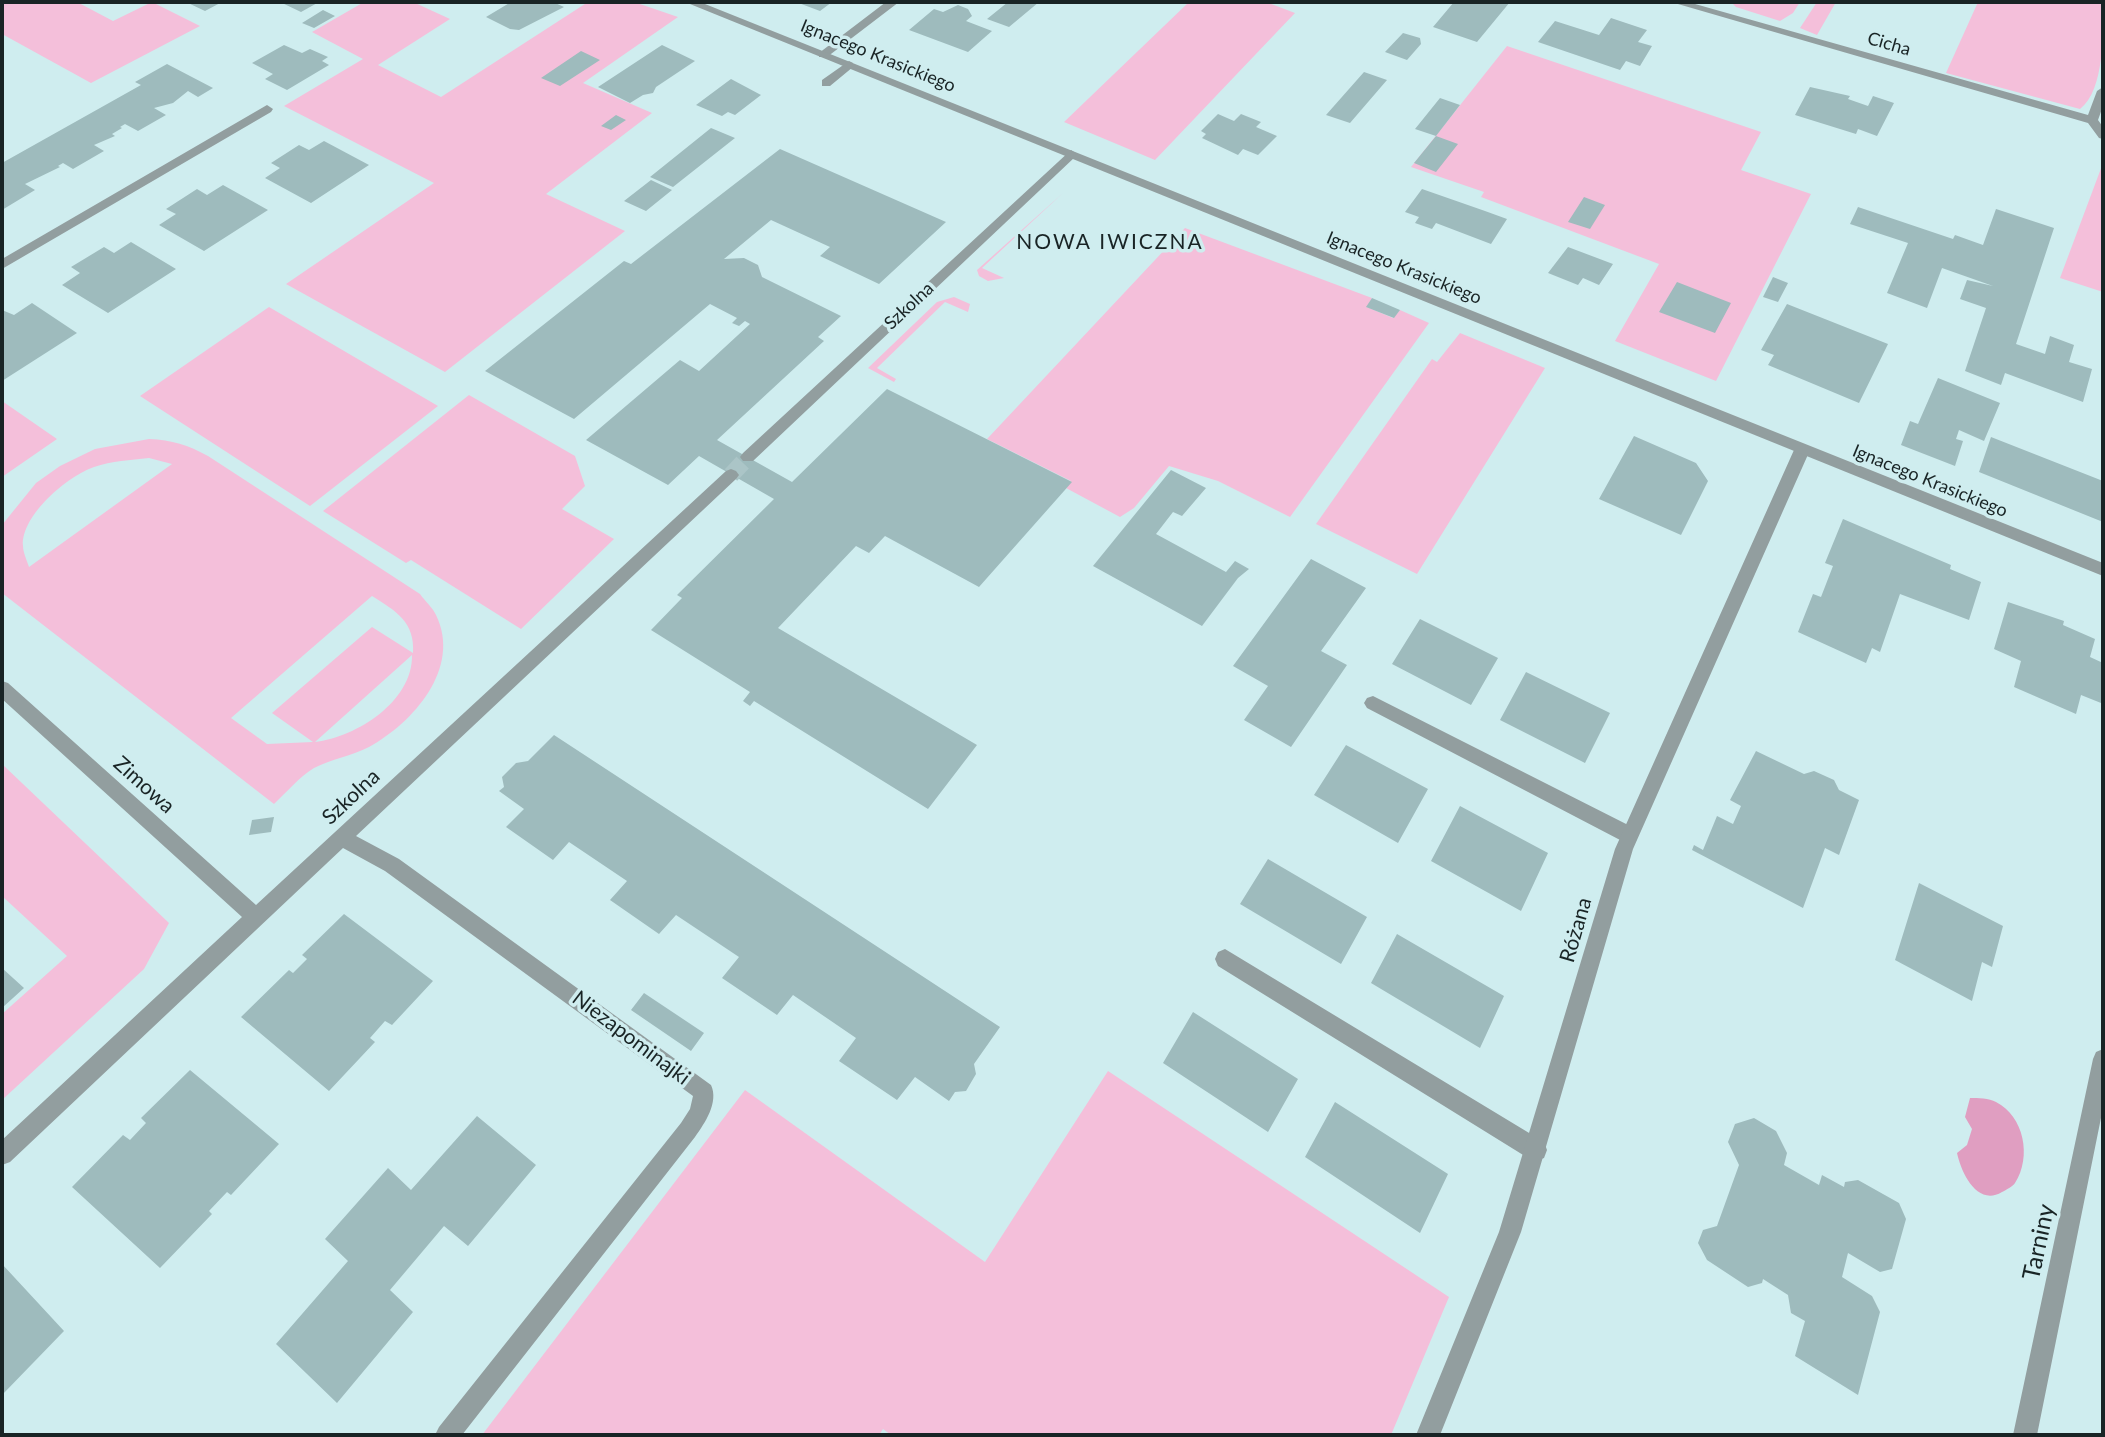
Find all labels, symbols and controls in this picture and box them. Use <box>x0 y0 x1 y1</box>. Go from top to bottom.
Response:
street label: Ignacego Krasickiego <box>797 15 959 97</box>
street label: Cicha <box>1865 28 1913 60</box>
street label: Ignacego Krasickiego <box>1323 227 1485 309</box>
district label: NOWA IWICZNA <box>1018 229 1202 255</box>
street label: Szkolna <box>880 278 938 334</box>
street label: Ignacego Krasickiego <box>1849 440 2011 522</box>
street label: Zimowa <box>108 751 180 819</box>
street label: Szkolna <box>317 764 385 830</box>
street label: Różana <box>1555 895 1597 965</box>
street label: Niezapominajki <box>567 986 695 1090</box>
street label: Tarniny <box>2017 1201 2061 1283</box>

